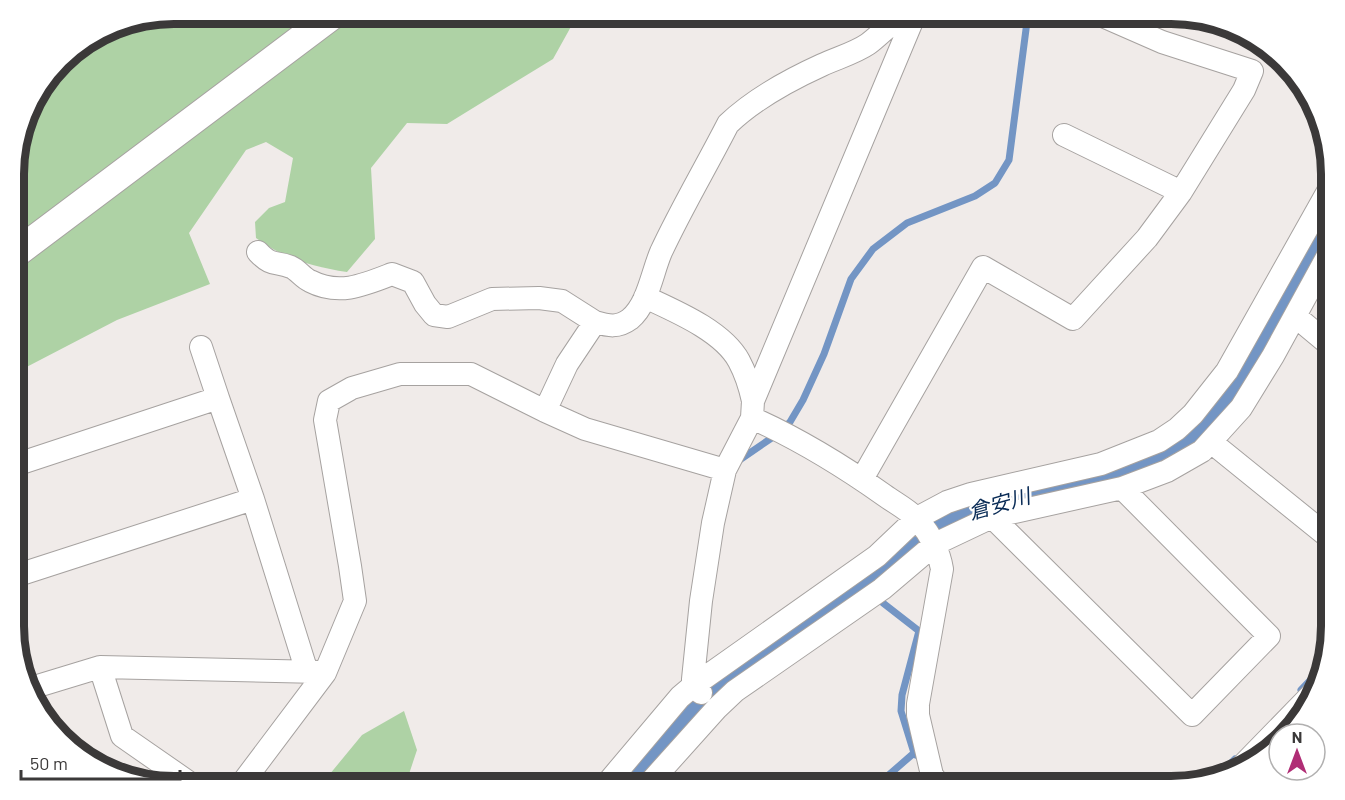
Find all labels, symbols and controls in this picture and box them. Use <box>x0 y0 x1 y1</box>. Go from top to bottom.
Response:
water label: 倉安川 <box>965 482 1035 524</box>
north arrow <box>1267 722 1327 782</box>
text: N <box>1292 727 1302 746</box>
scale bar <box>21 743 180 781</box>
text: 50 m <box>30 752 68 774</box>

